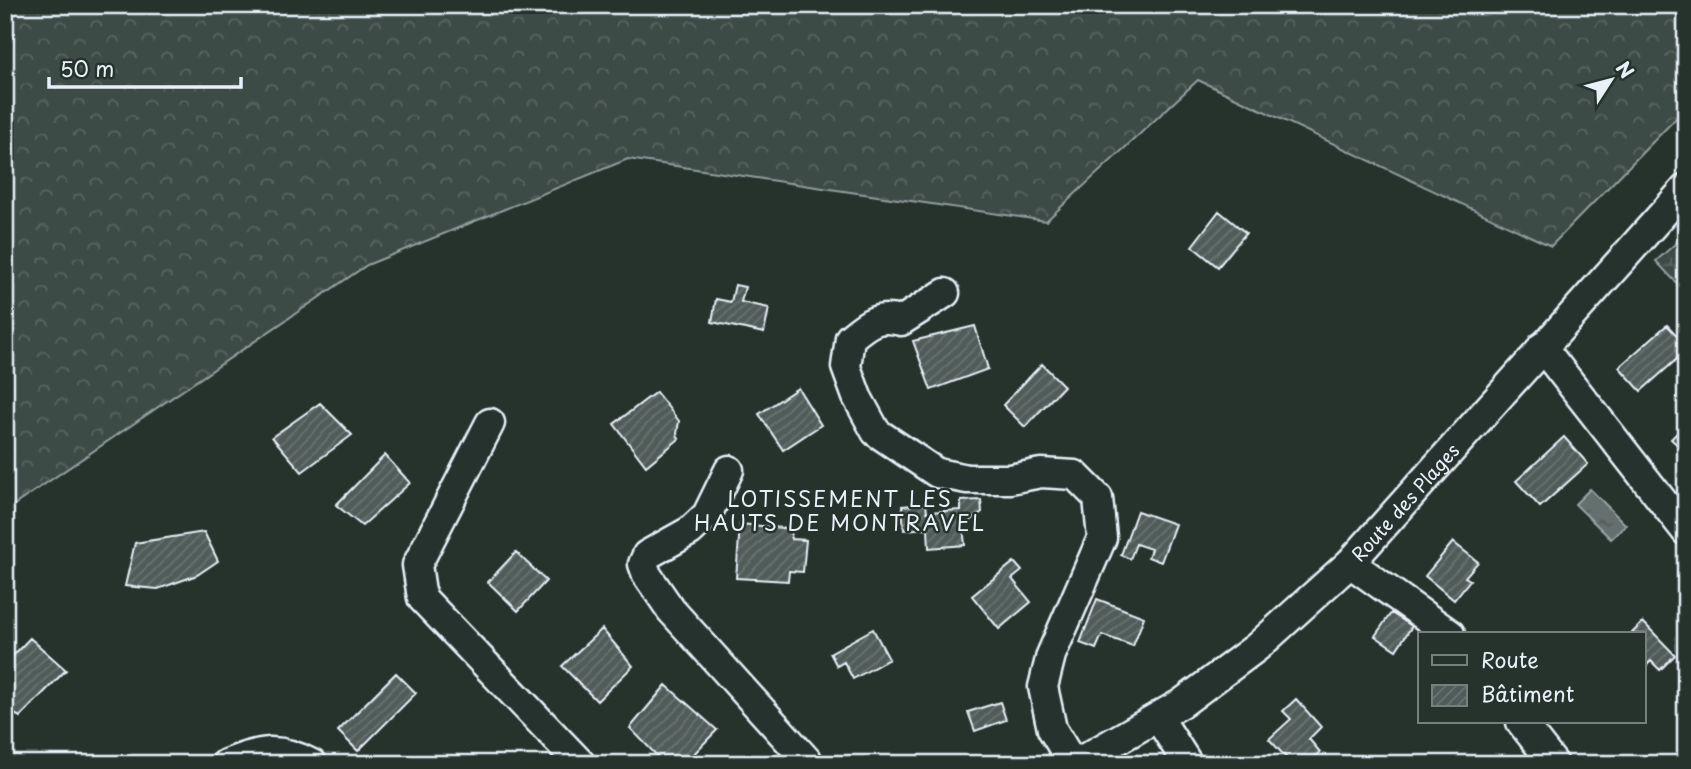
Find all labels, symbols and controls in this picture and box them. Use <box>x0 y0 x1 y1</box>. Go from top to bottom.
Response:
scale bar <box>49 46 242 90</box>
north arrow <box>1576 46 1646 116</box>
text: 50 m <box>60 52 114 84</box>
text: N <box>1610 55 1641 84</box>
street label: Route des Plages <box>1344 437 1465 567</box>
district label: LOTISSEMENT LES HAUTS DE MONTRAVEL <box>694 482 986 538</box>
legend <box>1418 632 1646 724</box>
text: Route <box>1481 643 1539 675</box>
text: Bâtiment <box>1481 677 1574 709</box>

